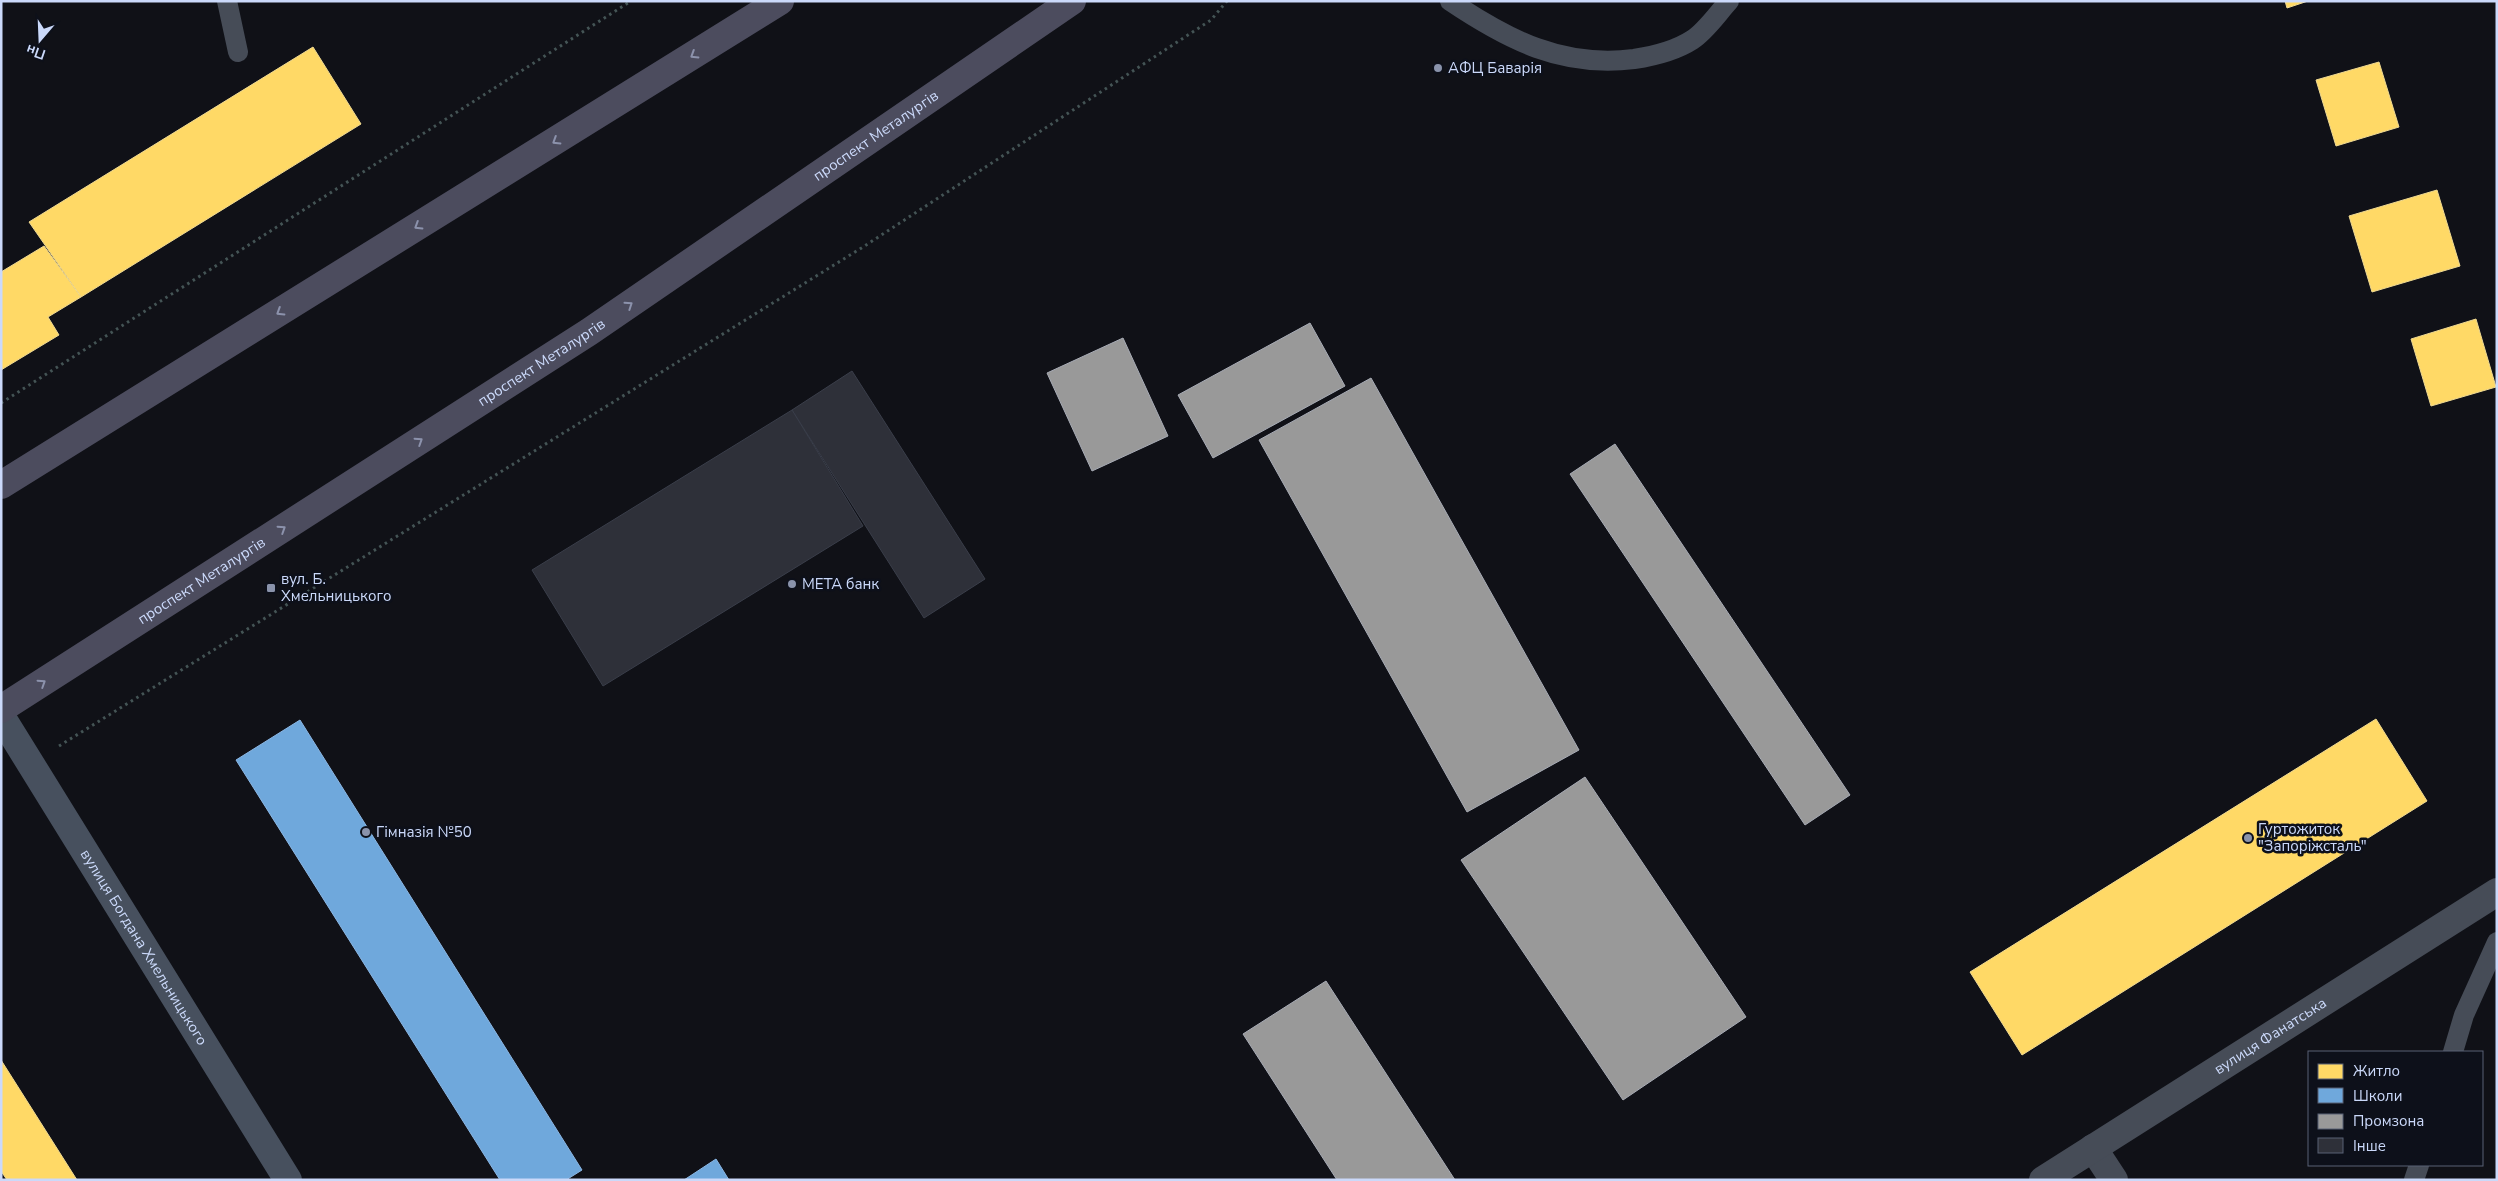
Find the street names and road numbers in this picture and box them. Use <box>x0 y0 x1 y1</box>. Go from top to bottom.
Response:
street label: проспект Металургів <box>809 85 942 186</box>
street label: проспект Металургів <box>474 314 609 411</box>
street label: проспект Металургів <box>134 532 269 629</box>
street label: вулиця Богдана Хмельницького <box>76 845 212 1049</box>
street label: вулиця Фанатська <box>2210 993 2330 1079</box>

